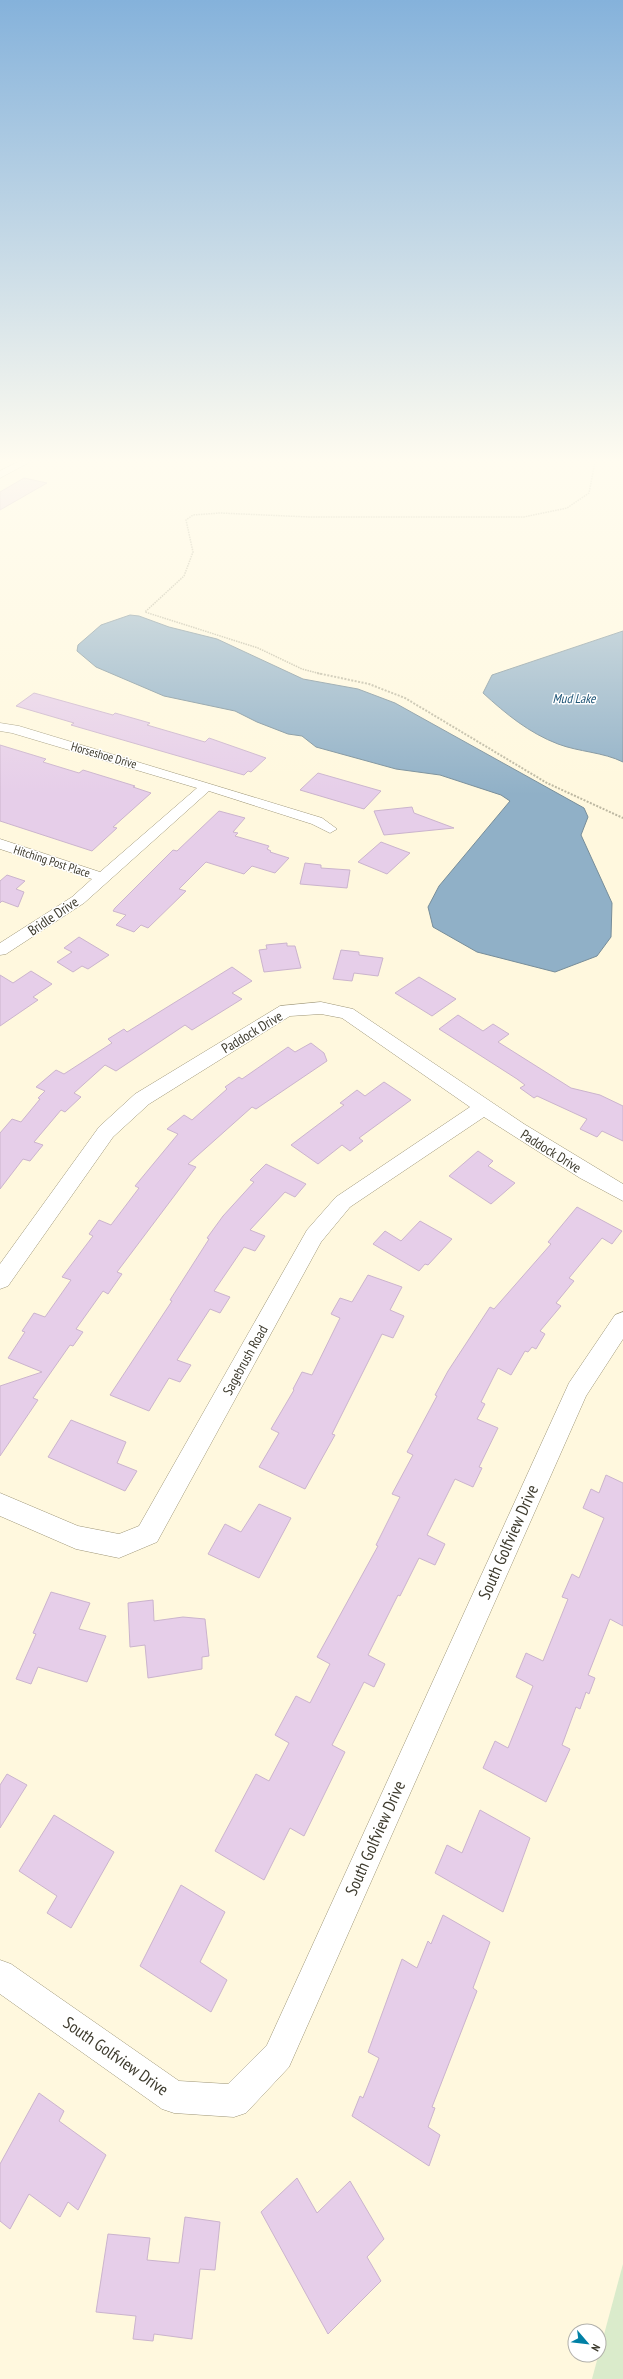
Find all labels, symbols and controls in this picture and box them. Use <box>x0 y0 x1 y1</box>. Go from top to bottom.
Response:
water label: Mud Lake <box>552 690 597 707</box>
street label: Horseshoe Drive <box>69 738 139 772</box>
street label: Hitching Post Place <box>12 842 92 880</box>
street label: Bridle Drive <box>24 892 82 939</box>
street label: Paddock Drive <box>218 1007 286 1057</box>
street label: Paddock Drive <box>517 1125 585 1177</box>
street label: Sagebrush Road <box>218 1322 272 1398</box>
street label: South Golfview Drive <box>473 1481 543 1603</box>
street label: South Golfview Drive <box>340 1777 410 1899</box>
street label: South Golfview Drive <box>59 2012 173 2100</box>
north arrow <box>567 2323 607 2363</box>
text: N <box>588 2342 603 2354</box>

